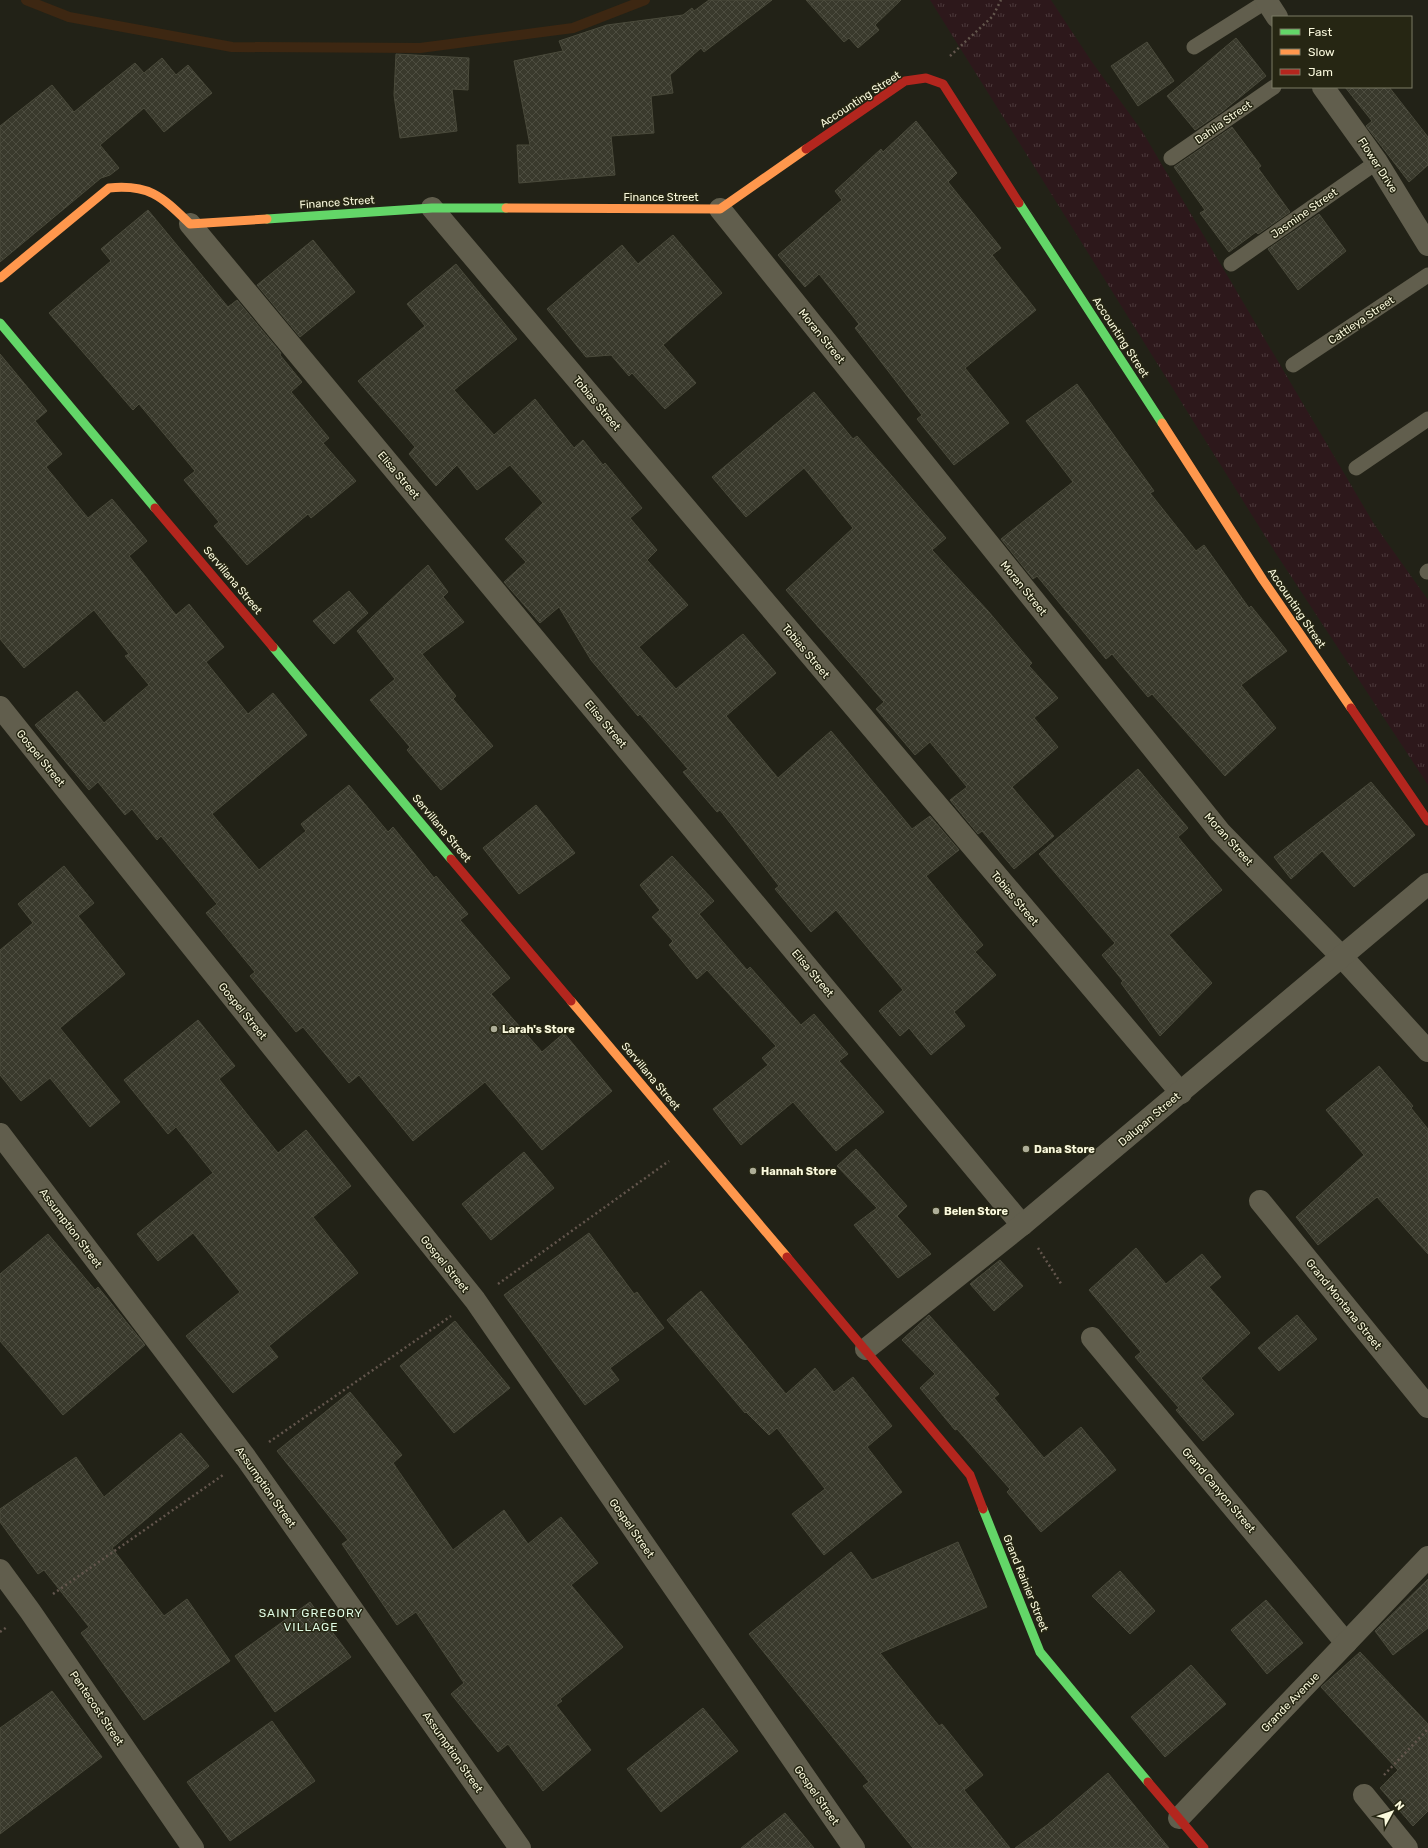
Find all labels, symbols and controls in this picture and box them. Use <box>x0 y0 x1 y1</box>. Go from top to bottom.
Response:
legend <box>1272 16 1412 88</box>
text: Fast <box>1308 25 1332 39</box>
text: Slow <box>1308 45 1335 59</box>
text: Jam <box>1308 65 1333 79</box>
street label: Accounting Street <box>817 68 904 130</box>
street label: Dahlia Street <box>1192 98 1255 147</box>
street label: Flower Drive <box>1355 135 1400 195</box>
street label: Jasmine Street <box>1268 185 1341 241</box>
street label: Finance Street <box>623 191 699 204</box>
street label: Finance Street <box>299 193 376 212</box>
street label: Cattleya Street <box>1326 293 1397 347</box>
street label: Accounting Street <box>1090 294 1152 381</box>
street label: Moran Street <box>796 306 848 367</box>
street label: Tobias Street <box>570 373 624 434</box>
street label: Elisa Street <box>375 449 423 502</box>
street label: Servillana Street <box>200 544 265 617</box>
street label: Moran Street <box>998 558 1050 619</box>
street label: Accounting Street <box>1265 566 1329 651</box>
street label: Tobias Street <box>779 621 833 682</box>
street label: Elisa Street <box>582 698 630 751</box>
street label: Gospel Street <box>14 727 68 790</box>
street label: Servillana Street <box>409 792 474 865</box>
street label: Moran Street <box>1202 810 1256 869</box>
street label: Tobias Street <box>988 868 1042 929</box>
street label: Elisa Street <box>789 947 837 1000</box>
street label: Gospel Street <box>216 980 270 1043</box>
place label: Larah's Store <box>502 1023 575 1036</box>
marker: Larah's Store <box>489 1024 499 1034</box>
street label: Servillana Street <box>618 1040 683 1113</box>
street label: Dalupan Street <box>1116 1089 1183 1149</box>
place label: Dana Store <box>1034 1143 1095 1156</box>
marker: Dana Store <box>1021 1144 1031 1154</box>
place label: Hannah Store <box>761 1165 837 1178</box>
marker: Hannah Store <box>748 1166 758 1176</box>
street label: Assumption Street <box>37 1186 105 1271</box>
place label: Belen Store <box>944 1205 1008 1218</box>
marker: Belen Store <box>931 1206 941 1216</box>
street label: Gospel Street <box>418 1233 472 1296</box>
street label: Grand Montana Street <box>1303 1256 1385 1353</box>
street label: Assumption Street <box>233 1444 299 1531</box>
street label: Grand Canyon Street <box>1179 1445 1258 1536</box>
street label: Gospel Street <box>606 1496 657 1561</box>
street label: Grand Rainier Street <box>1000 1533 1051 1634</box>
district label: SAINT GREGORY VILLAGE <box>259 1606 363 1634</box>
street label: Pentecost Street <box>67 1669 127 1749</box>
street label: Grande Avenue <box>1259 1670 1322 1735</box>
street label: Assumption Street <box>420 1709 486 1796</box>
street label: Gospel Street <box>791 1763 842 1828</box>
north arrow <box>1372 1792 1412 1832</box>
text: N <box>1392 1799 1407 1813</box>

